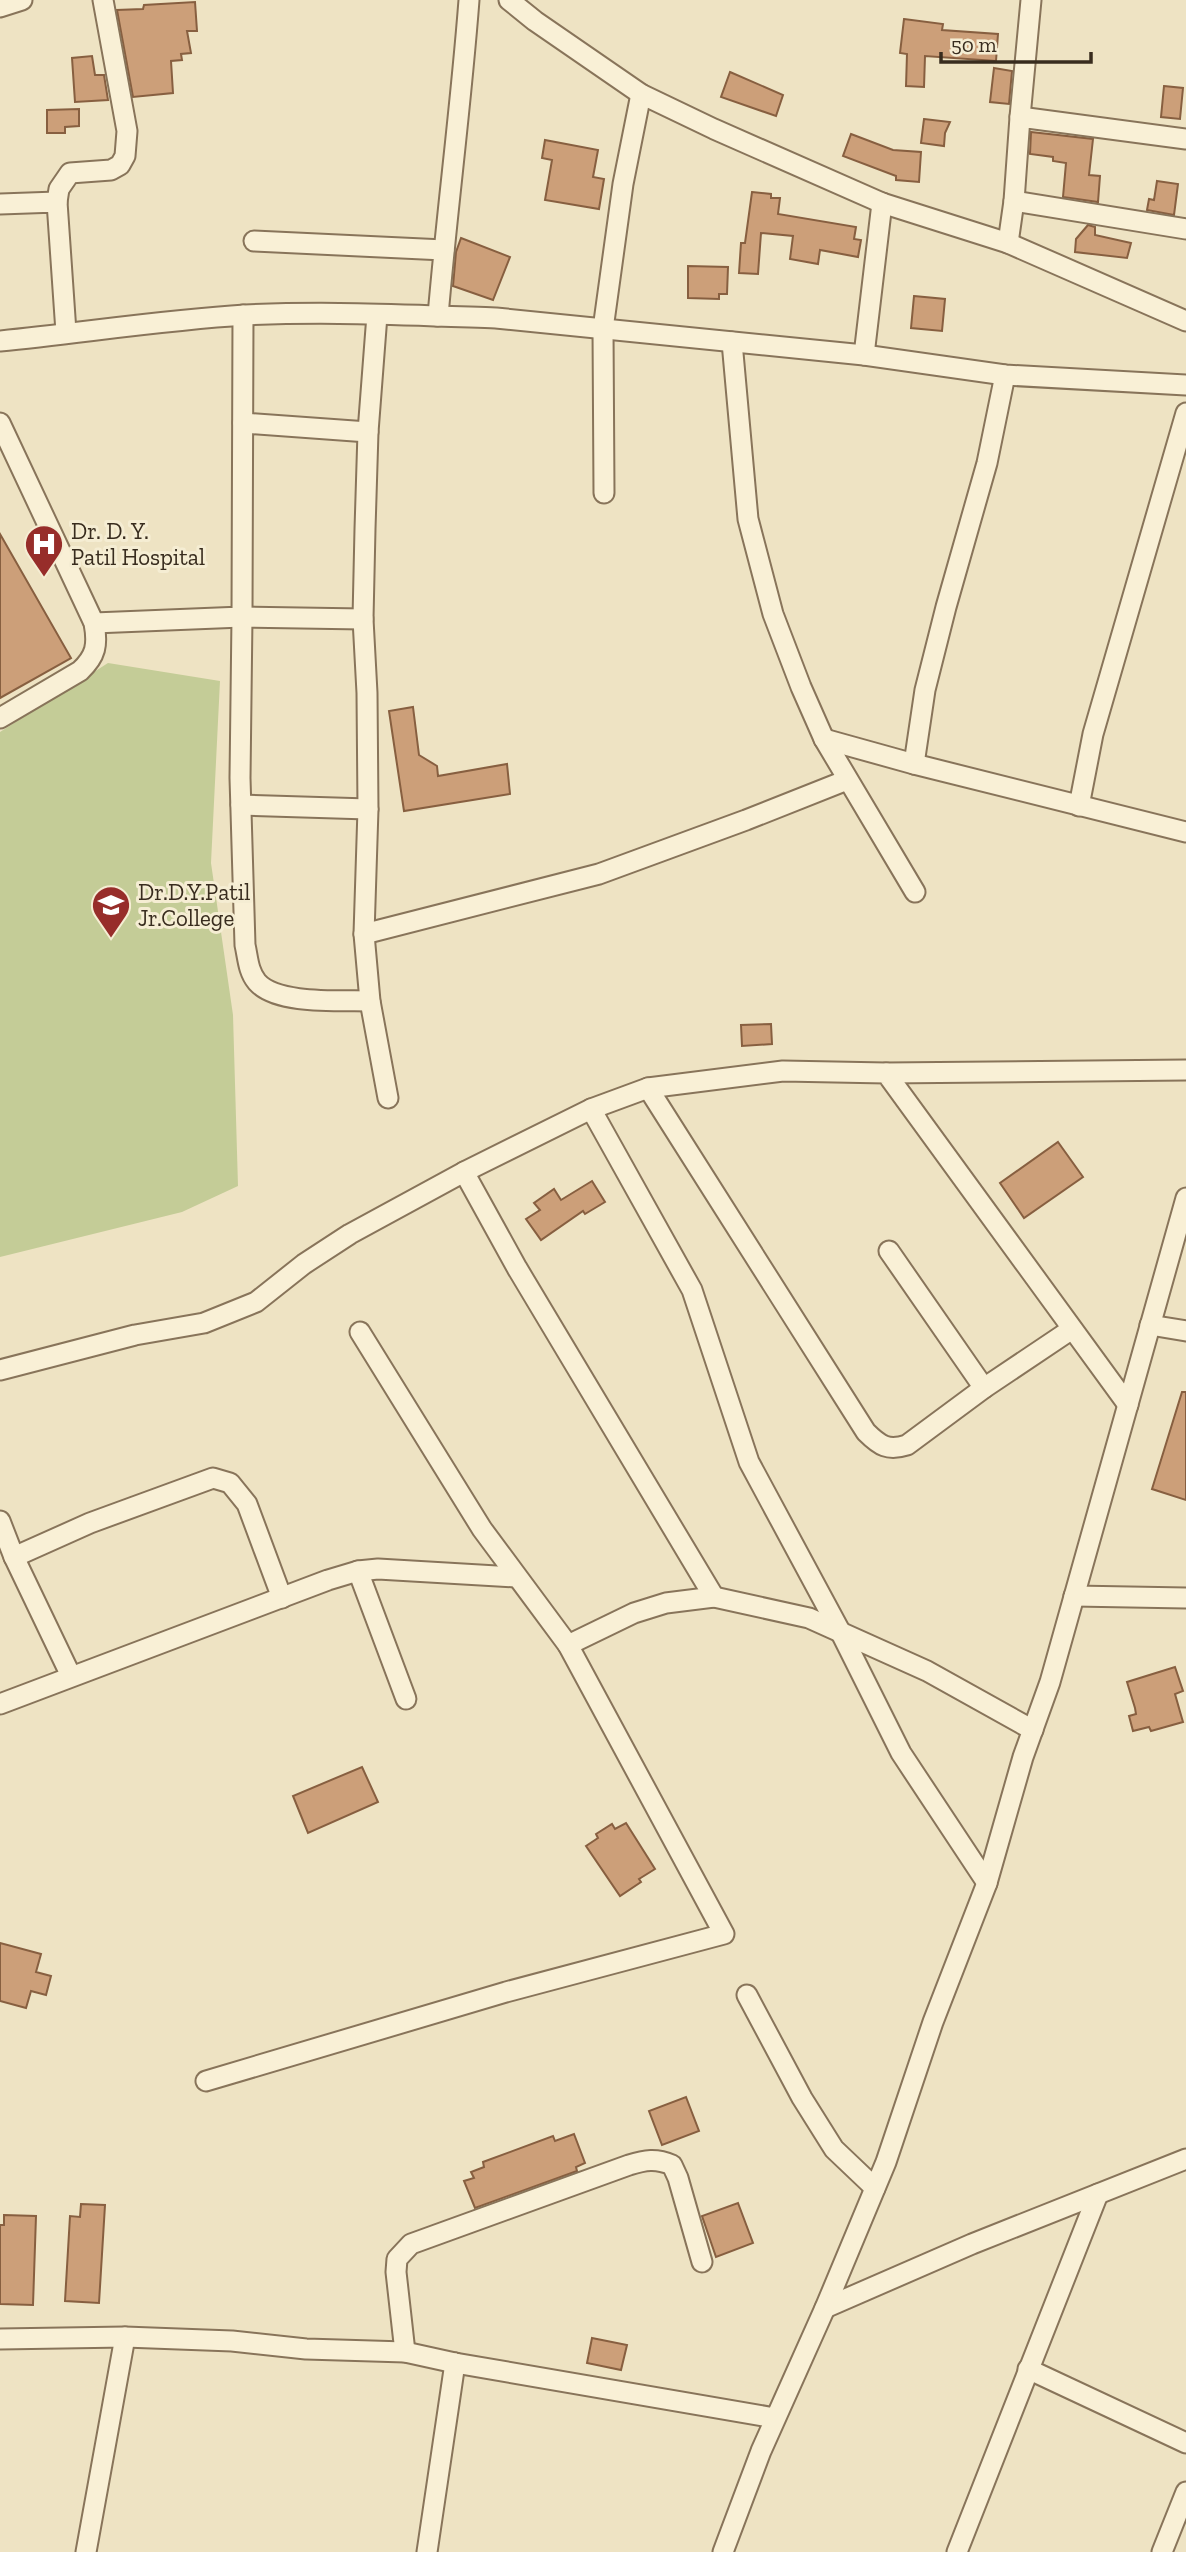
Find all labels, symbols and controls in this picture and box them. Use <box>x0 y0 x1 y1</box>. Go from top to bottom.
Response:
scale bar <box>941 21 1092 65</box>
text: 50 m <box>951 32 997 57</box>
place label: Dr. D. Y. Patil Hospital <box>71 517 205 571</box>
hospital icon: Dr. D. Y. Patil Hospital <box>23 523 65 578</box>
place label: Dr.D.Y.Patil Jr.College <box>138 878 250 932</box>
school or university icon: Dr.D.Y.Patil Jr.College <box>90 884 132 939</box>

